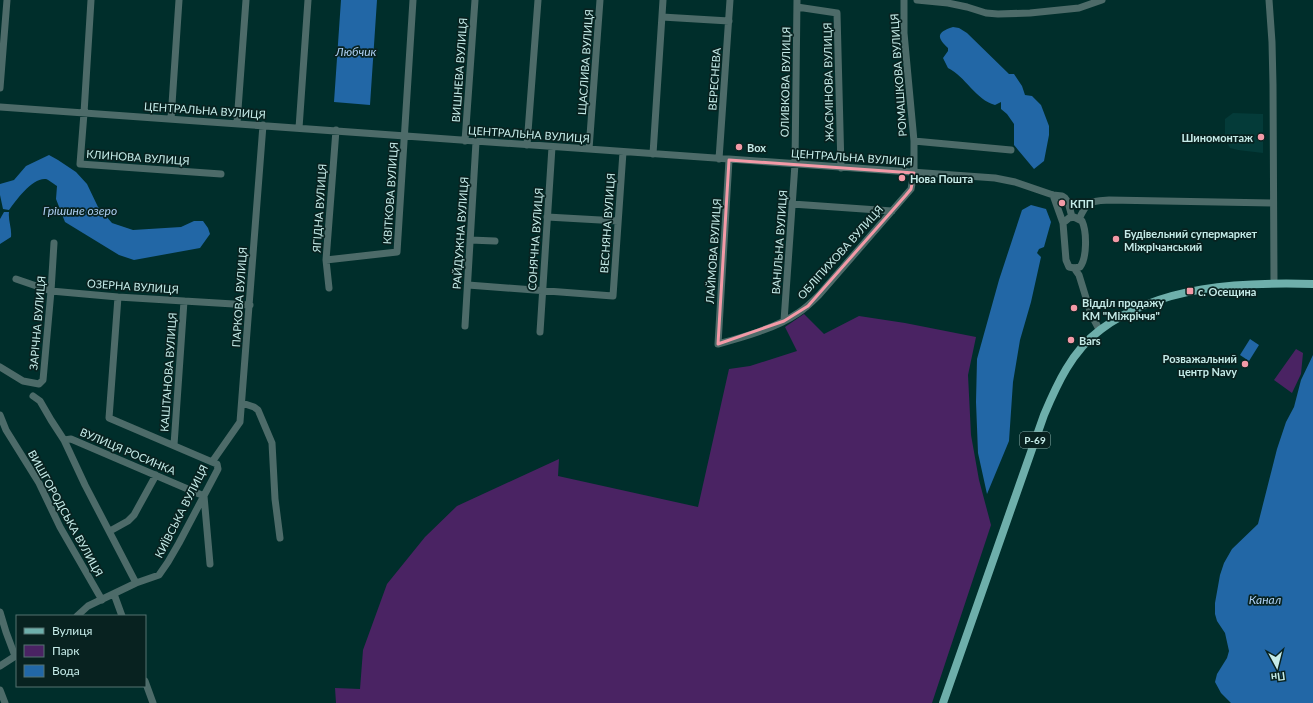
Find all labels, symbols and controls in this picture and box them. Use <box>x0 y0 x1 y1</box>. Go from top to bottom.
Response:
street label: ЩАСЛИВА ВУЛИЦЯ <box>575 9 595 115</box>
street label: РОМАШКОВА ВУЛИЦЯ <box>887 13 909 137</box>
street label: ВИШНЕВА ВУЛИЦЯ <box>449 17 469 123</box>
street label: ЖАСМІНОВА ВУЛИЦЯ <box>820 22 836 142</box>
street label: ОЛИВКОВА ВУЛИЦЯ <box>778 27 792 137</box>
water label: Любчик <box>335 44 377 59</box>
street label: ВЕРЕСНЕВА <box>705 47 723 111</box>
street label: ЦЕНТРАЛЬНА ВУЛИЦЯ <box>144 99 266 121</box>
street label: ЦЕНТРАЛЬНА ВУЛИЦЯ <box>468 123 590 145</box>
place label: Шиномонтаж <box>1181 131 1253 144</box>
marker: Шиномонтаж <box>1256 132 1266 142</box>
street label: КВІТКОВА ВУЛИЦЯ <box>380 141 400 245</box>
place label: Box <box>747 141 766 154</box>
marker: Box <box>734 142 744 152</box>
street label: ЦЕНТРАЛЬНА ВУЛИЦЯ <box>791 146 913 168</box>
street label: КЛИНОВА ВУЛИЦЯ <box>86 147 190 167</box>
street label: ЯГІДНА ВУЛИЦЯ <box>309 163 329 254</box>
street label: ВЕСНЯНА ВУЛИЦЯ <box>597 172 617 274</box>
place label: Нова Пошта <box>910 172 973 185</box>
marker: Нова Пошта <box>897 173 907 183</box>
street label: РАЙДУЖНА ВУЛИЦЯ <box>450 176 470 290</box>
street label: СОНЯЧНА ВУЛИЦЯ <box>525 187 545 291</box>
street label: ВАНІЛЬНА ВУЛИЦЯ <box>769 189 789 295</box>
place label: КПП <box>1070 197 1094 210</box>
street label: ЛАЙМОВА ВУЛИЦЯ <box>703 198 723 305</box>
marker: КПП <box>1057 198 1067 208</box>
street label: ОБЛІПИХОВА ВУЛИЦЯ <box>795 202 885 302</box>
water label: Грішине озеро <box>43 203 117 218</box>
place label: Будівельний супермаркет Міжрічанський <box>1124 227 1258 253</box>
marker: Будівельний супермаркет Міжрічанський <box>1111 234 1121 244</box>
street label: ПАРКОВА ВУЛИЦЯ <box>229 246 249 348</box>
street label: ЗАРІЧНА ВУЛИЦЯ <box>26 275 48 371</box>
street label: ОЗЕРНА ВУЛИЦЯ <box>87 276 179 296</box>
place label: с. Осещина <box>1198 285 1256 298</box>
marker: с. Осещина <box>1185 286 1195 296</box>
place label: Відділ продажу КМ "Міжріччя" <box>1082 296 1164 322</box>
marker: Відділ продажу КМ "Міжріччя" <box>1069 303 1079 313</box>
street label: КАШТАНОВА ВУЛИЦЯ <box>157 312 179 432</box>
place label: Bars <box>1079 334 1101 347</box>
marker: Bars <box>1066 335 1076 345</box>
place label: Розважальний центр Navy <box>1163 352 1237 378</box>
marker: Розважальний центр Navy <box>1240 359 1250 369</box>
street label: ВУЛИЦЯ РОСИНКА <box>78 425 178 477</box>
road number: Р-69 <box>1020 432 1050 448</box>
street label: ВИШГОРОДСЬКА ВУЛИЦЯ <box>26 448 106 578</box>
street label: КИЇВСЬКА ВУЛИЦЯ <box>152 462 210 560</box>
water label: Канал <box>1249 592 1281 607</box>
legend <box>16 615 146 687</box>
text: Вулиця <box>52 623 92 638</box>
text: Парк <box>52 643 80 658</box>
north arrow <box>1257 647 1297 687</box>
text: Вода <box>52 663 80 678</box>
text: Пн <box>1270 670 1286 685</box>

